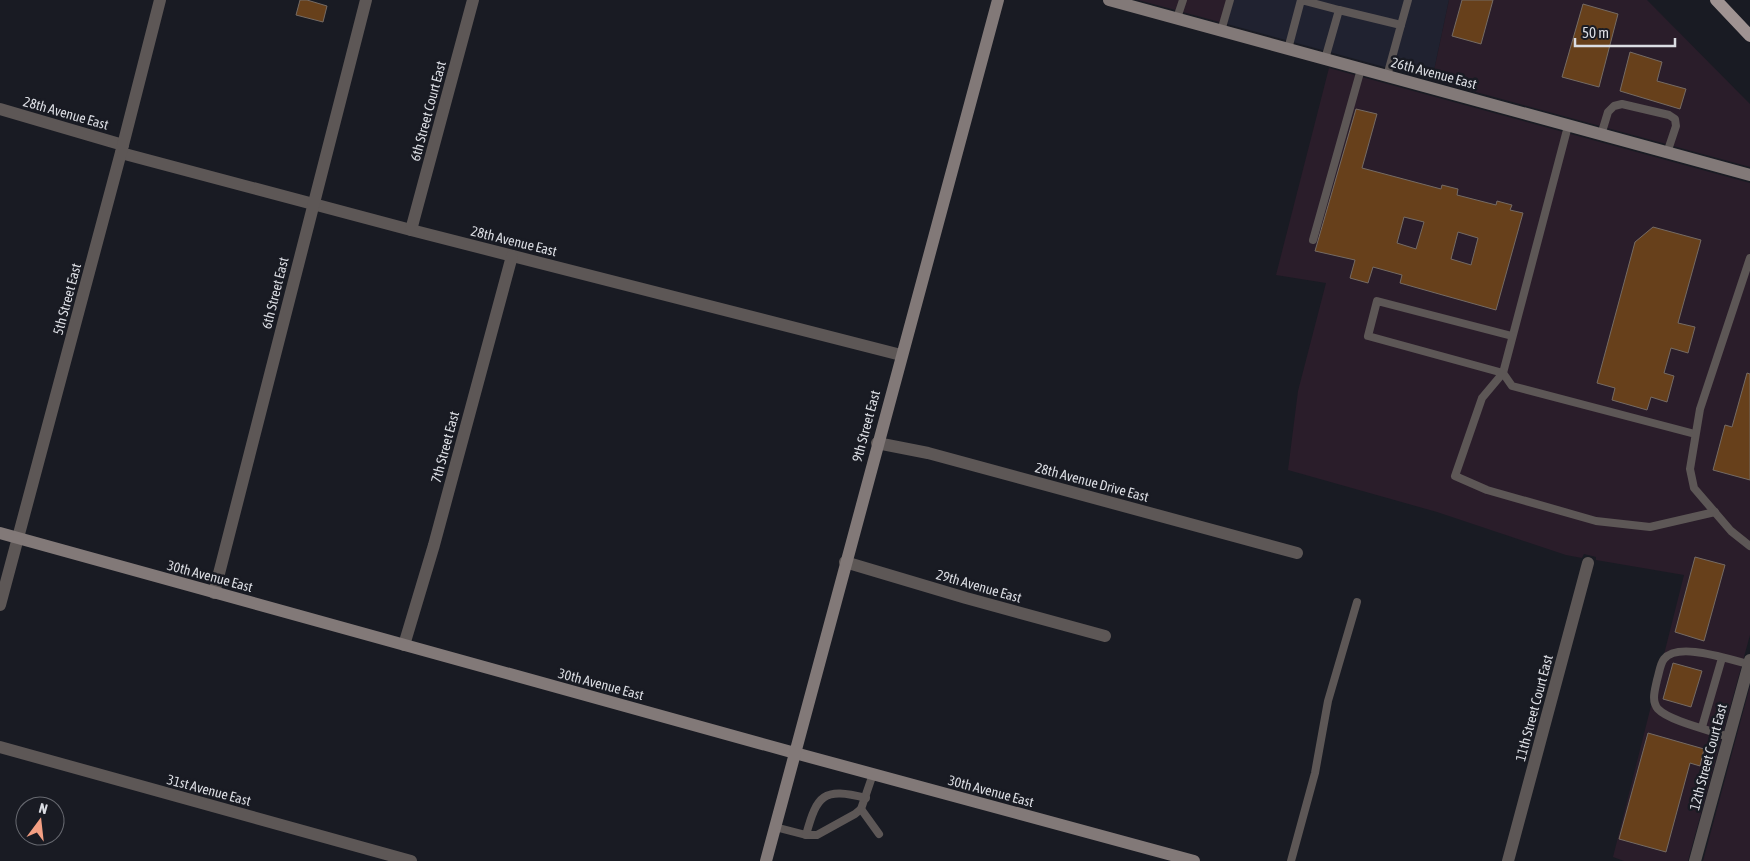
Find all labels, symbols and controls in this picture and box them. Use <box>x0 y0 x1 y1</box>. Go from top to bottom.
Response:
scale bar <box>1575 15 1675 47</box>
text: 50 m <box>1582 24 1609 41</box>
street label: 26th Avenue East <box>1389 54 1479 92</box>
street label: 6th Street Court East <box>407 59 449 163</box>
street label: 28th Avenue East <box>21 93 111 133</box>
street label: 28th Avenue East <box>469 223 559 259</box>
street label: 6th Street East <box>258 255 292 331</box>
street label: 5th Street East <box>50 261 84 337</box>
street label: 9th Street East <box>849 388 883 464</box>
street label: 7th Street East <box>428 409 462 485</box>
street label: 28th Avenue Drive East <box>1033 459 1151 505</box>
street label: 30th Avenue East <box>165 557 255 595</box>
street label: 29th Avenue East <box>934 566 1024 606</box>
street label: 11th Street Court East <box>1512 653 1556 763</box>
street label: 30th Avenue East <box>556 665 646 703</box>
street label: 12th Street Court East <box>1686 702 1730 812</box>
street label: 31st Avenue East <box>165 771 253 809</box>
street label: 30th Avenue East <box>946 772 1036 810</box>
north arrow <box>15 796 65 846</box>
text: N <box>37 800 49 817</box>

